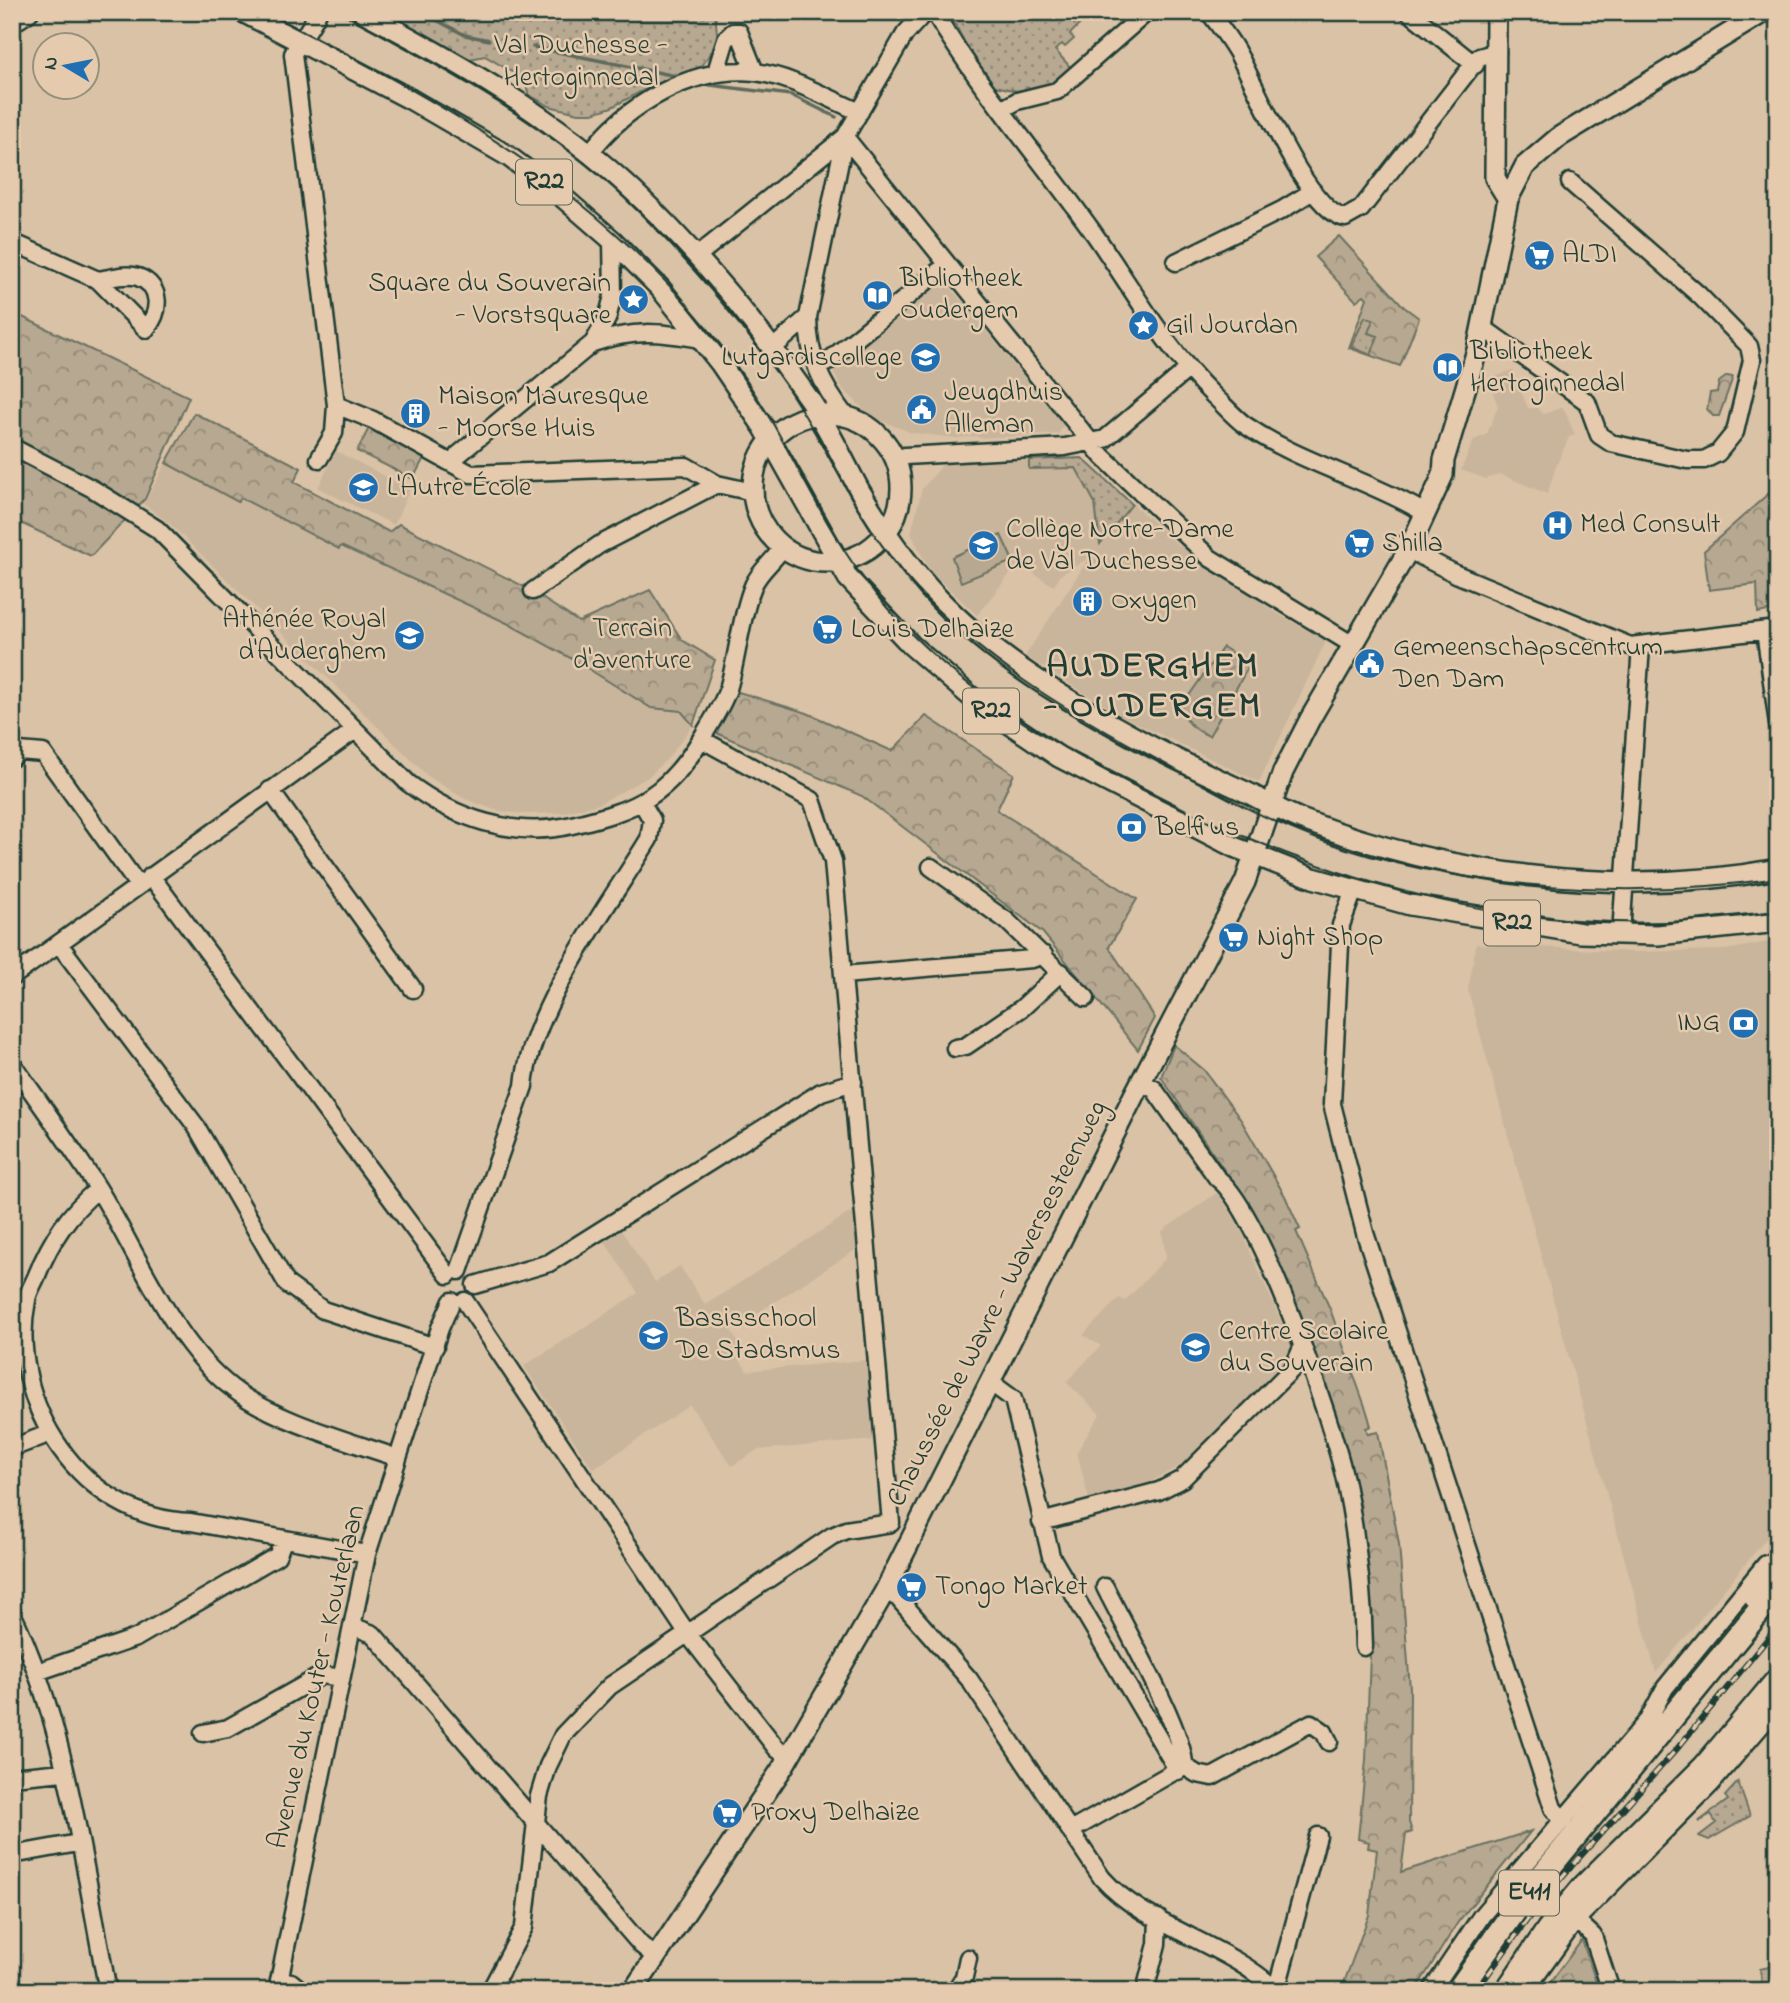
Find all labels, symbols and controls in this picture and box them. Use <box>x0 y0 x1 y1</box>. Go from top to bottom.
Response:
park label: Val Duchesse - Hertoginnedal <box>493 26 668 99</box>
north arrow <box>32 32 102 102</box>
text: N <box>37 55 66 72</box>
road number: R22 <box>516 160 572 204</box>
place label: ALDI <box>1562 235 1617 276</box>
supermarket icon: ALDI <box>1522 238 1556 272</box>
place label: Bibliotheek Oudergem <box>899 259 1023 332</box>
place label: Square du Souverain - Vorstsquare <box>368 264 611 337</box>
library icon: Bibliotheek Oudergem <box>860 278 894 312</box>
place icon: Square du Souverain - Vorstsquare <box>617 283 651 317</box>
place label: Gil Jourdan <box>1166 306 1298 347</box>
place icon: Gil Jourdan <box>1126 309 1160 343</box>
place label: Bibliotheek Hertoginnedal <box>1469 332 1625 405</box>
place label: Lutgardiscollege <box>722 338 902 379</box>
school or university icon: Lutgardiscollege <box>908 341 942 375</box>
library icon: Bibliotheek Hertoginnedal <box>1430 351 1464 385</box>
place label: Jeugdhuis Alleman <box>944 373 1063 446</box>
place label: Maison Mauresque - Moorse Huis <box>438 377 649 450</box>
public building icon: Jeugdhuis Alleman <box>904 392 938 426</box>
building icon: Maison Mauresque - Moorse Huis <box>398 396 432 430</box>
place label: L'Autre École <box>387 468 532 509</box>
school or university icon: L'Autre École <box>347 471 381 505</box>
place label: Med Consult <box>1580 505 1720 546</box>
hospital icon: Med Consult <box>1540 508 1574 542</box>
place label: Collège Notre-Dame de Val Duchesse <box>1006 510 1234 583</box>
place label: Shilla <box>1382 524 1443 565</box>
supermarket icon: Shilla <box>1342 527 1376 561</box>
school or university icon: Collège Notre-Dame de Val Duchesse <box>966 529 1000 563</box>
place label: Oxygen <box>1111 581 1196 622</box>
building icon: Oxygen <box>1071 584 1105 618</box>
place label: Athénée Royal d'Auderghem <box>222 600 386 673</box>
park label: Terrain d'aventure <box>573 609 692 682</box>
place label: Louis Delhaize <box>851 610 1014 651</box>
supermarket icon: Louis Delhaize <box>811 613 845 647</box>
school or university icon: Athénée Royal d'Auderghem <box>392 619 426 653</box>
place label: Gemeenschapscentrum Den Dam <box>1392 628 1663 701</box>
district label: AUDERGHEM - OUDERGEM <box>1043 642 1262 733</box>
public building icon: Gemeenschapscentrum Den Dam <box>1353 647 1387 681</box>
road number: R22 <box>963 688 1019 734</box>
place label: Belfius <box>1154 808 1239 849</box>
bank icon: Belfius <box>1115 811 1149 845</box>
road number: R22 <box>1484 900 1540 946</box>
place label: Night Shop <box>1257 918 1383 959</box>
supermarket icon: Night Shop <box>1217 921 1251 955</box>
place label: ING <box>1677 1003 1720 1044</box>
bank icon: ING <box>1726 1006 1760 1040</box>
street label: Chaussée de Wavre - Waversesteenweg <box>877 1094 1119 1514</box>
place label: Basisschool De Stadsmus <box>675 1299 841 1372</box>
place label: Centre Scolaire du Souverain <box>1219 1312 1389 1385</box>
school or university icon: Basisschool De Stadsmus <box>636 1318 670 1352</box>
school or university icon: Centre Scolaire du Souverain <box>1179 1331 1213 1365</box>
street label: Avenue du Kouter - Kouterlaan <box>258 1501 378 1853</box>
place label: Tongo Market <box>935 1567 1087 1608</box>
supermarket icon: Tongo Market <box>895 1570 929 1604</box>
place label: Proxy Delhaize <box>751 1793 920 1834</box>
supermarket icon: Proxy Delhaize <box>711 1796 745 1830</box>
road number: E411 <box>1499 1870 1559 1916</box>

